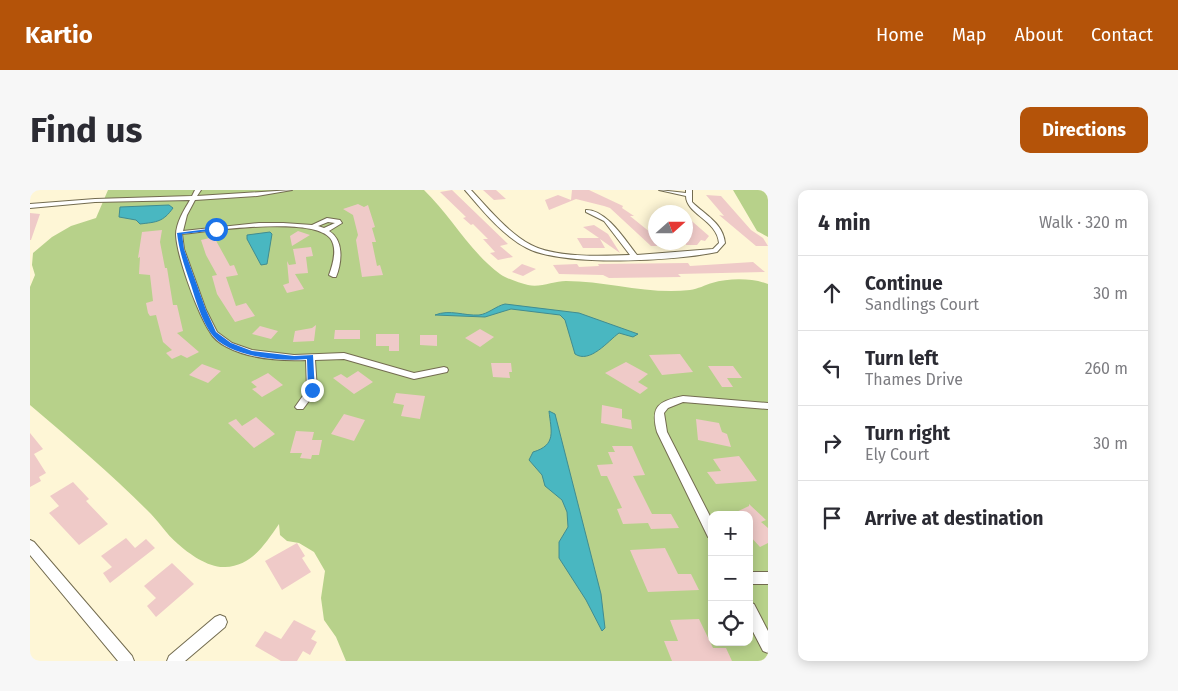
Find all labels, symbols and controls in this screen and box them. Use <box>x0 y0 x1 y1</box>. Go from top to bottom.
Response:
text: Kartio <box>25 21 93 49</box>
text: Home <box>876 24 924 46</box>
text: Map <box>952 24 986 46</box>
text: About <box>1014 24 1063 46</box>
text: Contact <box>1091 24 1153 46</box>
button: Directions <box>1020 107 1148 153</box>
text: Find us <box>30 109 142 151</box>
north arrow <box>648 205 693 250</box>
text: 4 min <box>818 210 871 236</box>
text: Walk · 320 m <box>1039 213 1128 232</box>
route start <box>205 218 228 241</box>
text: Continue <box>865 272 943 295</box>
icon: ahead <box>818 279 846 307</box>
text: 30 m <box>1093 284 1128 303</box>
text: Sandlings Court <box>865 295 979 314</box>
text: Turn left <box>865 347 939 370</box>
icon: left <box>818 354 846 382</box>
text: 260 m <box>1085 359 1128 378</box>
text: Thames Drive <box>865 370 963 389</box>
route end <box>301 379 324 402</box>
text: Turn right <box>865 422 950 445</box>
icon: right <box>818 429 846 457</box>
text: 30 m <box>1093 434 1128 453</box>
text: Ely Court <box>865 445 929 464</box>
icon: arrive <box>818 504 846 532</box>
text: Arrive at destination <box>865 507 1044 530</box>
map controls <box>708 511 753 646</box>
button: + <box>708 511 753 556</box>
button: − <box>708 556 753 601</box>
button: locate <box>708 601 753 646</box>

